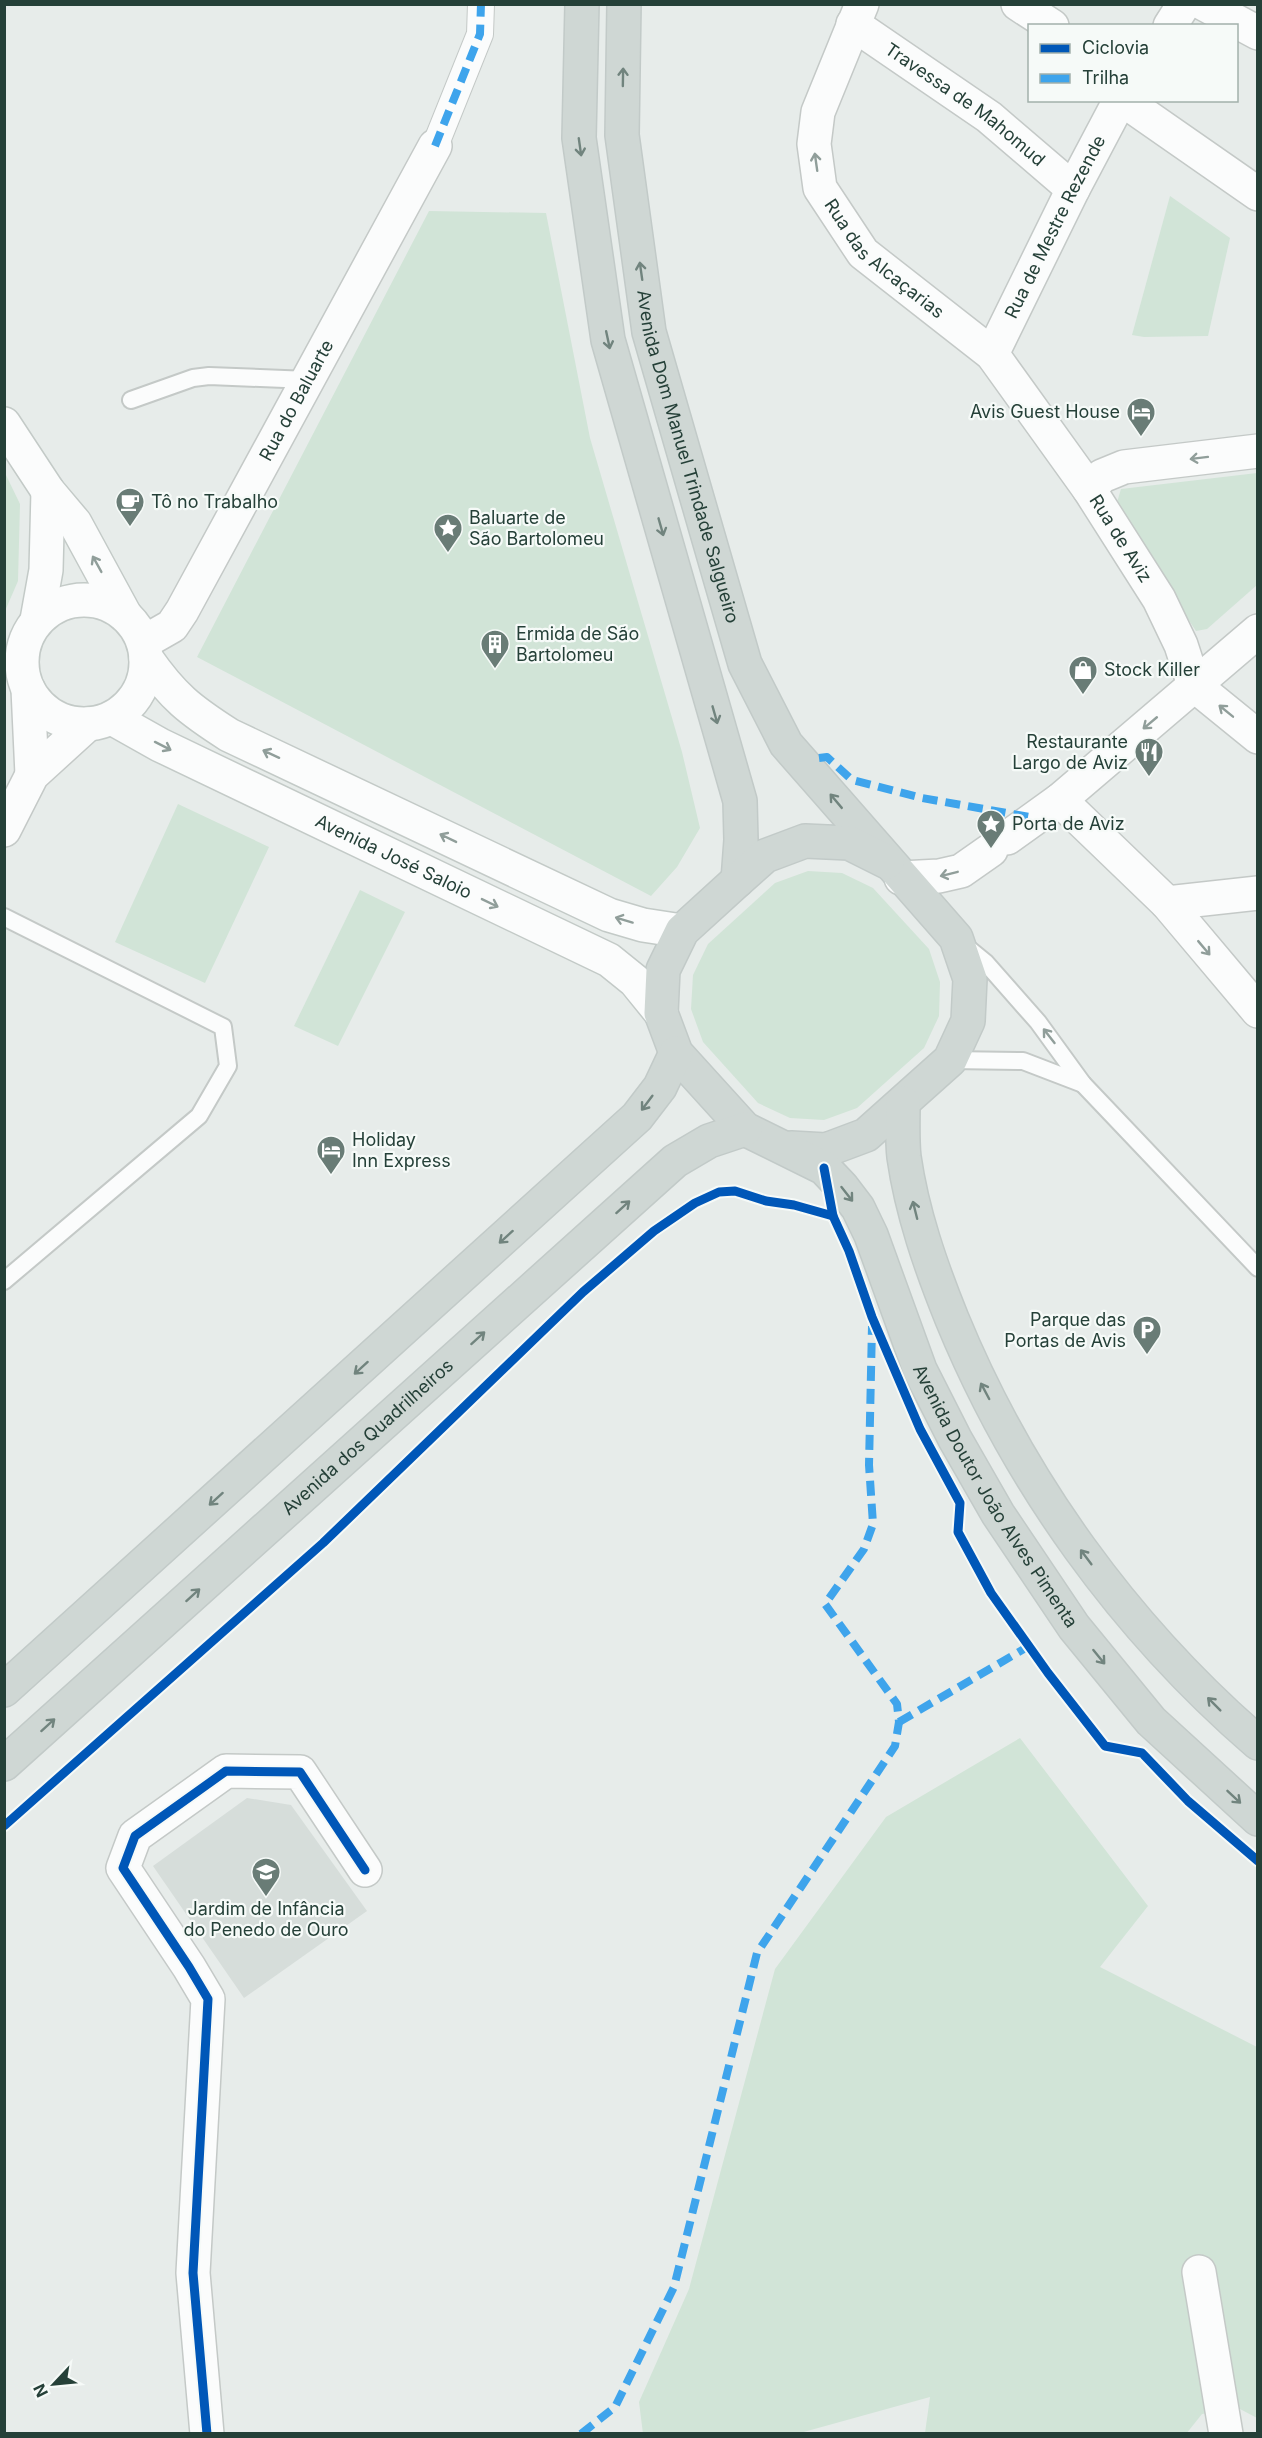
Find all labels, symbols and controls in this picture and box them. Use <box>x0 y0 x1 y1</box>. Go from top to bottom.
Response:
legend <box>1028 24 1238 102</box>
text: Ciclovia <box>1082 37 1149 58</box>
street label: Travessa de Mahomud <box>881 38 1049 170</box>
text: Trilha <box>1082 67 1129 88</box>
one-way arrow <box>617 68 629 88</box>
street label: Rua de Mestre Rezende <box>1000 131 1110 322</box>
one-way arrow <box>575 136 586 156</box>
one-way arrow <box>811 152 822 172</box>
street label: Rua das Alcaçarias <box>820 195 948 322</box>
one-way arrow <box>635 261 646 281</box>
street label: Avenida Dom Manuel Trindade Salgueiro <box>633 288 744 626</box>
one-way arrow <box>603 330 614 349</box>
street label: Rua do Baluarte <box>255 336 338 464</box>
hotel icon: Avis Guest House <box>1125 396 1157 438</box>
place label: Avis Guest House <box>970 401 1120 422</box>
one-way arrow <box>1190 452 1210 463</box>
cafe icon: Tô no Trabalho <box>114 486 146 528</box>
place label: Tô no Trabalho <box>151 491 278 512</box>
street label: Rua de Aviz <box>1085 491 1157 586</box>
place label: Baluarte de São Bartolomeu <box>469 507 604 549</box>
place icon: Baluarte de São Bartolomeu <box>432 512 464 554</box>
one-way arrow <box>656 518 667 537</box>
one-way arrow <box>91 556 103 573</box>
place label: Ermida de São Bartolomeu <box>516 623 639 665</box>
building icon: Ermida de São Bartolomeu <box>479 628 511 670</box>
shop icon: Stock Killer <box>1067 654 1099 696</box>
place label: Stock Killer <box>1104 659 1200 680</box>
one-way arrow <box>710 705 721 724</box>
one-way arrow <box>1218 705 1234 718</box>
one-way arrow <box>1142 717 1158 730</box>
place label: Restaurante Largo de Aviz <box>1012 731 1128 773</box>
restaurant icon: Restaurante Largo de Aviz <box>1133 736 1165 778</box>
one-way arrow <box>154 741 172 752</box>
one-way arrow <box>263 748 281 760</box>
one-way arrow <box>829 794 843 809</box>
place icon: Porta de Aviz <box>975 808 1007 850</box>
street label: Avenida José Saloio <box>312 810 475 903</box>
place label: Porta de Aviz <box>1012 813 1125 834</box>
one-way arrow <box>439 831 457 843</box>
one-way arrow <box>940 868 959 880</box>
one-way arrow <box>481 898 499 909</box>
one-way arrow <box>615 914 634 925</box>
one-way arrow <box>1198 940 1211 956</box>
one-way arrow <box>1042 1028 1055 1044</box>
one-way arrow <box>641 1095 653 1111</box>
place label: Holiday Inn Express <box>352 1129 451 1171</box>
hotel icon: Holiday Inn Express <box>315 1134 347 1176</box>
one-way arrow <box>840 1185 853 1201</box>
one-way arrow <box>615 1200 630 1214</box>
one-way arrow <box>908 1200 920 1219</box>
one-way arrow <box>498 1230 513 1244</box>
place label: Parque das Portas de Avis <box>1004 1309 1126 1351</box>
parking icon: Parque das Portas de Avis <box>1131 1314 1163 1356</box>
one-way arrow <box>470 1331 485 1345</box>
street label: Avenida dos Quadrilheiros <box>278 1355 457 1519</box>
one-way arrow <box>354 1361 369 1375</box>
street label: Avenida Doutor João Alves Pimenta <box>909 1361 1082 1631</box>
one-way arrow <box>979 1383 991 1400</box>
one-way arrow <box>209 1492 224 1506</box>
one-way arrow <box>1080 1550 1092 1566</box>
one-way arrow <box>185 1588 200 1602</box>
one-way arrow <box>1092 1649 1105 1665</box>
one-way arrow <box>1206 1697 1221 1712</box>
one-way arrow <box>40 1718 55 1732</box>
one-way arrow <box>1226 1790 1241 1804</box>
school or university icon: Jardim de Infância do Penedo de Ouro <box>250 1856 282 1898</box>
place label: Jardim de Infância do Penedo de Ouro <box>183 1898 349 1940</box>
north arrow <box>24 2354 84 2414</box>
text: N <box>29 2381 52 2400</box>

